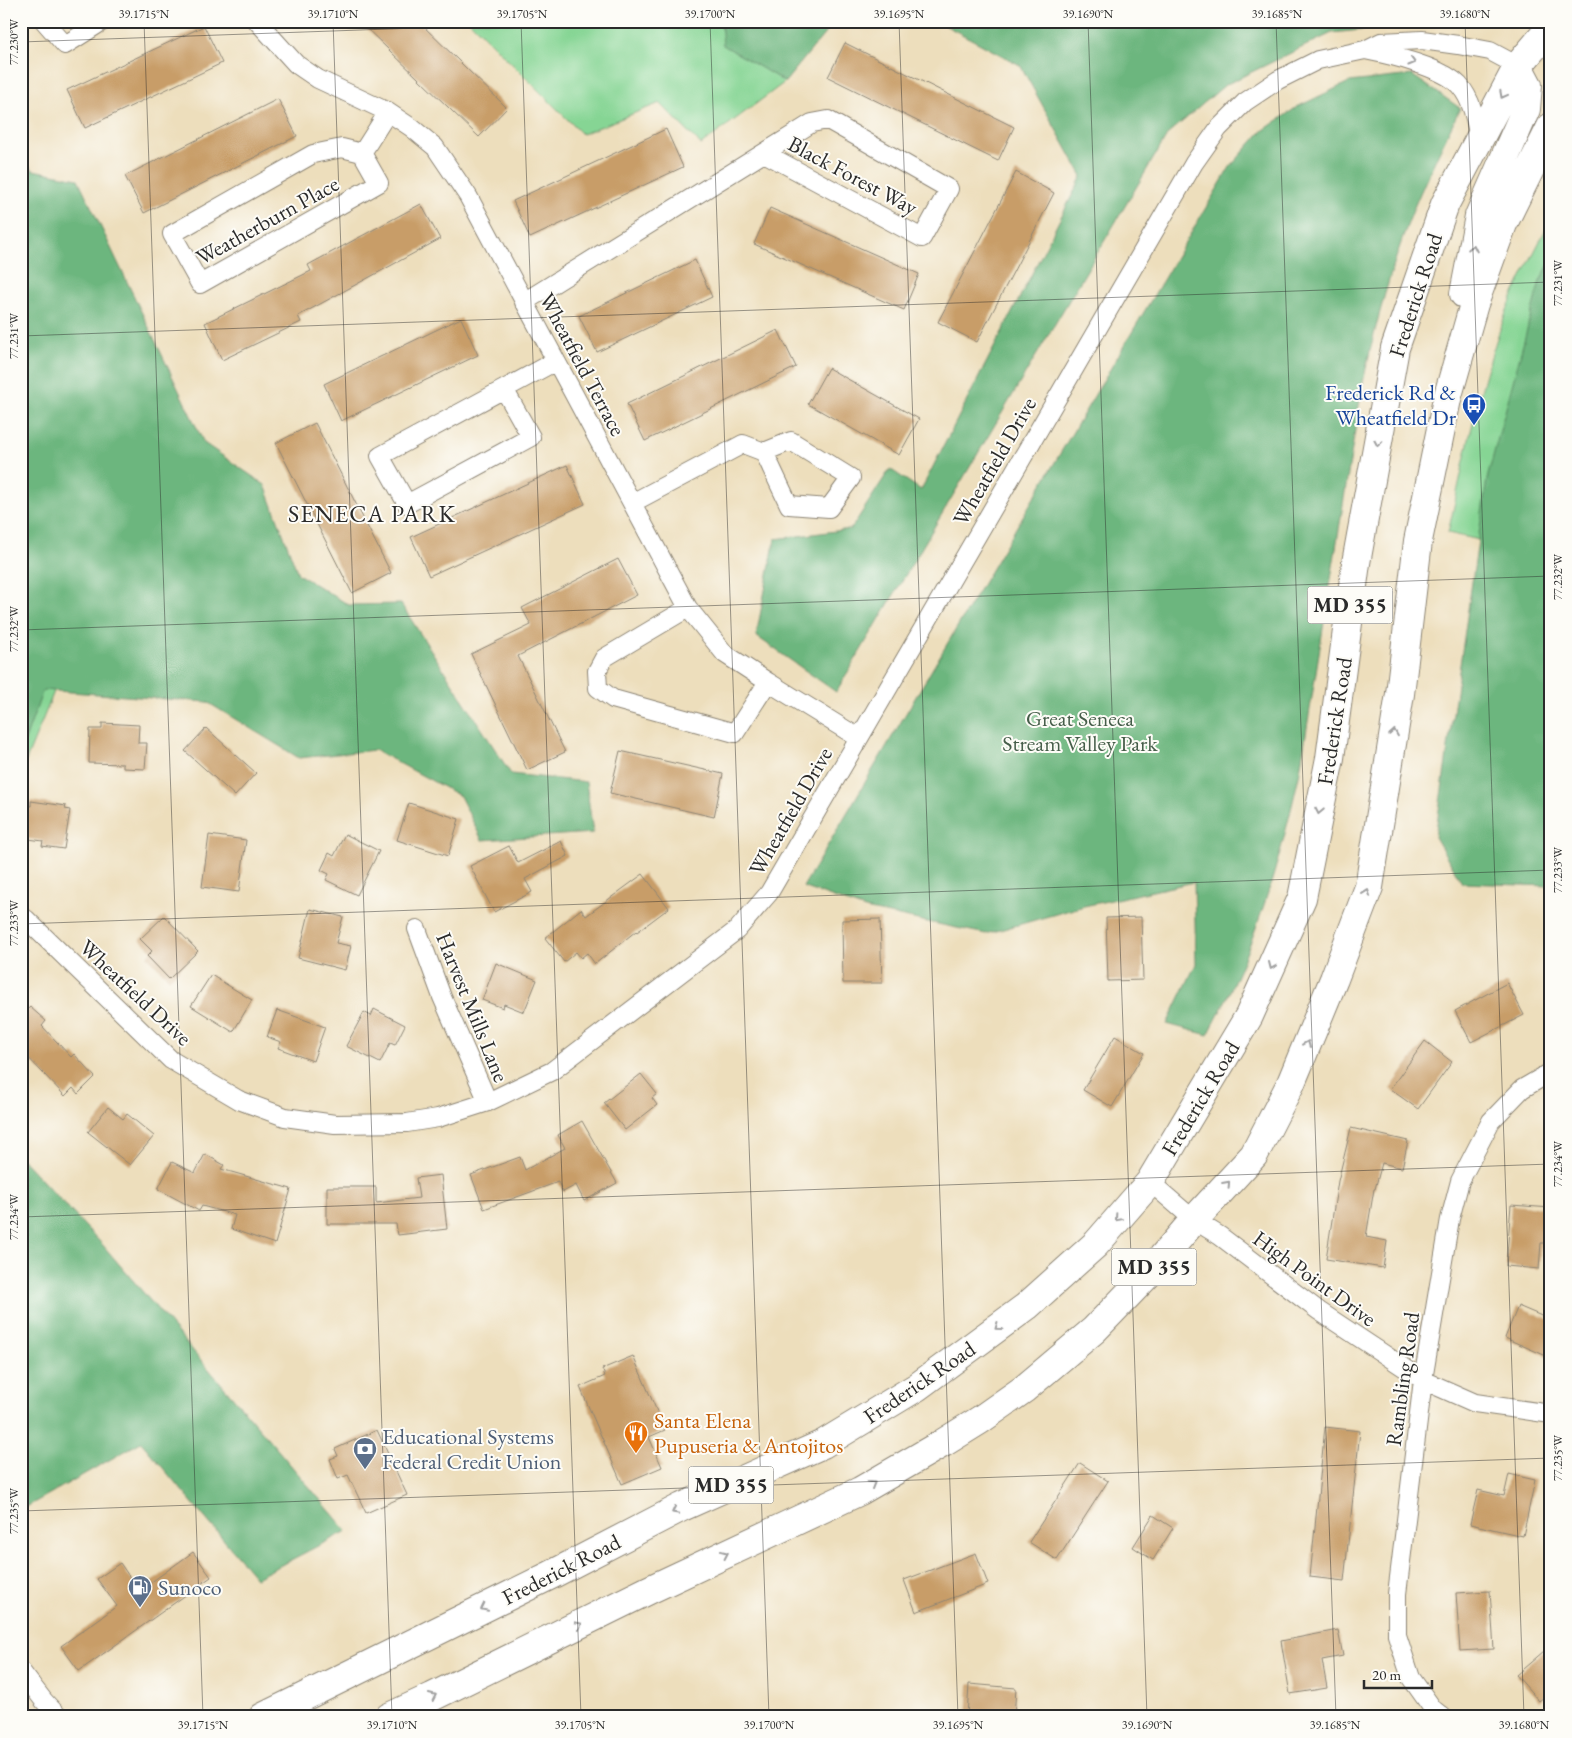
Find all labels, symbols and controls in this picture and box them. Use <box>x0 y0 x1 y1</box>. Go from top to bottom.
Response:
text: 39.1715°N <box>119 6 170 22</box>
text: 39.1710°N <box>308 6 359 22</box>
text: 39.1705°N <box>497 6 548 22</box>
text: 39.1700°N <box>685 6 736 22</box>
text: 39.1695°N <box>874 6 925 22</box>
text: 39.1690°N <box>1063 6 1114 22</box>
text: 39.1685°N <box>1252 6 1303 22</box>
text: 39.1680°N <box>1440 6 1491 22</box>
text: 77.230°W <box>6 18 22 65</box>
one-way arrow <box>1408 56 1417 67</box>
one-way arrow <box>1499 90 1509 99</box>
street label: Black Forest Way <box>783 129 923 222</box>
street label: Weatherburn Place <box>191 169 344 272</box>
street label: Frederick Road <box>1382 228 1449 361</box>
one-way arrow <box>1467 243 1477 252</box>
text: 77.231°W <box>1550 259 1566 306</box>
street label: Wheatfield Terrace <box>533 288 633 441</box>
text: 77.231°W <box>6 312 22 359</box>
place label: Frederick Rd & Wheatfield Dr <box>1325 378 1457 432</box>
street label: Wheatfield Drive <box>946 391 1043 531</box>
bus stop icon: Frederick Rd & Wheatfield Dr <box>1461 392 1487 426</box>
one-way arrow <box>1373 439 1383 448</box>
district label: SENECA PARK <box>288 498 456 529</box>
text: 77.232°W <box>1550 553 1566 600</box>
road number: MD 355 <box>1308 586 1392 624</box>
text: 77.232°W <box>6 605 22 652</box>
street label: Frederick Road <box>1310 654 1359 787</box>
park label: Great Seneca Stream Valley Park <box>1002 704 1158 758</box>
one-way arrow <box>1388 728 1398 737</box>
street label: Wheatfield Drive <box>742 741 839 881</box>
one-way arrow <box>1314 807 1325 816</box>
text: 77.233°W <box>1550 846 1566 893</box>
one-way arrow <box>1361 889 1371 898</box>
text: 77.233°W <box>6 899 22 946</box>
street label: Harvest Mills Lane <box>429 928 516 1087</box>
street label: Wheatfield Drive <box>73 933 198 1052</box>
one-way arrow <box>1267 961 1278 970</box>
street label: Frederick Road <box>1155 1035 1247 1161</box>
one-way arrow <box>1301 1040 1311 1049</box>
text: 77.234°W <box>1550 1140 1566 1187</box>
one-way arrow <box>1221 1181 1230 1190</box>
text: 77.234°W <box>6 1193 22 1240</box>
one-way arrow <box>1115 1213 1124 1222</box>
street label: High Point Drive <box>1247 1224 1383 1333</box>
road number: MD 355 <box>1112 1248 1196 1286</box>
street label: Rambling Road <box>1379 1309 1426 1448</box>
one-way arrow <box>995 1322 1004 1330</box>
street label: Frederick Road <box>858 1334 982 1431</box>
place label: Santa Elena Pupuseria & Antojitos <box>654 1406 843 1460</box>
restaurant icon: Santa Elena Pupuseria & Antojitos <box>623 1420 649 1454</box>
place label: Educational Systems Federal Credit Union <box>382 1422 562 1476</box>
text: 77.235°W <box>1550 1434 1566 1481</box>
bank icon: Educational Systems Federal Credit Union <box>352 1436 378 1470</box>
road number: MD 355 <box>688 1466 774 1504</box>
one-way arrow <box>866 1480 875 1490</box>
text: 77.235°W <box>6 1487 22 1534</box>
one-way arrow <box>672 1505 681 1515</box>
street label: Frederick Road <box>497 1527 626 1612</box>
one-way arrow <box>720 1550 729 1560</box>
place label: Sunoco <box>158 1573 222 1602</box>
fuel station icon: Sunoco <box>127 1574 153 1608</box>
one-way arrow <box>480 1602 489 1612</box>
one-way arrow <box>574 1621 583 1631</box>
scale bar <box>1364 1658 1432 1690</box>
text: 20 m <box>1372 1665 1401 1684</box>
one-way arrow <box>428 1692 437 1703</box>
text: 39.1715°N <box>178 1717 229 1733</box>
text: 39.1710°N <box>367 1717 418 1733</box>
text: 39.1705°N <box>555 1717 606 1733</box>
text: 39.1700°N <box>744 1717 795 1733</box>
text: 39.1695°N <box>933 1717 984 1733</box>
text: 39.1690°N <box>1122 1717 1173 1733</box>
text: 39.1685°N <box>1310 1717 1361 1733</box>
text: 39.1680°N <box>1499 1717 1550 1733</box>

